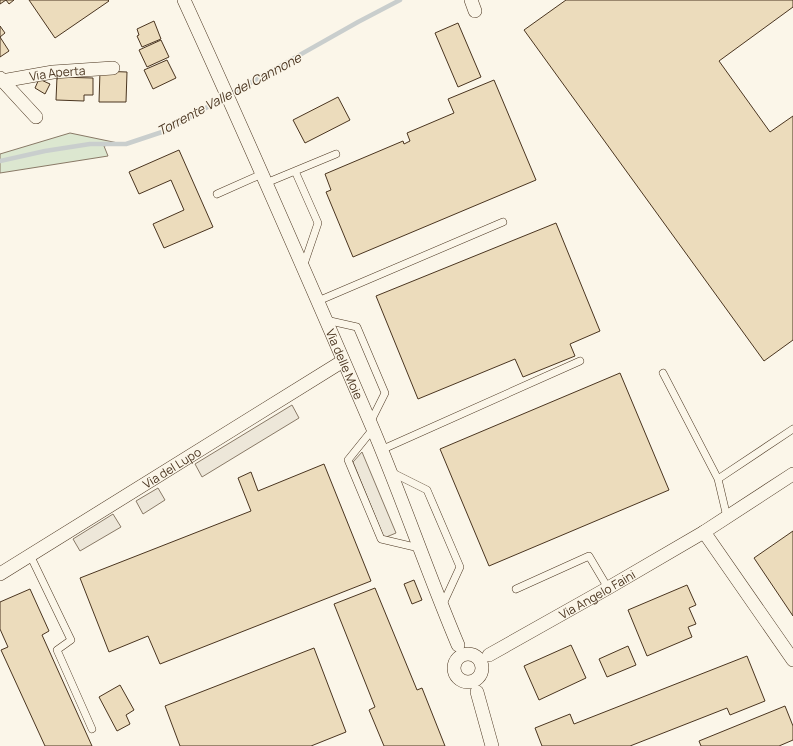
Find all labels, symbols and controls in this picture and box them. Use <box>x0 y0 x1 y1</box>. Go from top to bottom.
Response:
water label: Torrente Valle del Cannone <box>154 48 305 140</box>
street label: Via Aperta <box>28 61 86 85</box>
street label: Via delle Moie <box>322 326 368 402</box>
street label: Via del Lupo <box>139 443 204 492</box>
street label: Via Angelo Faini <box>556 565 638 623</box>

